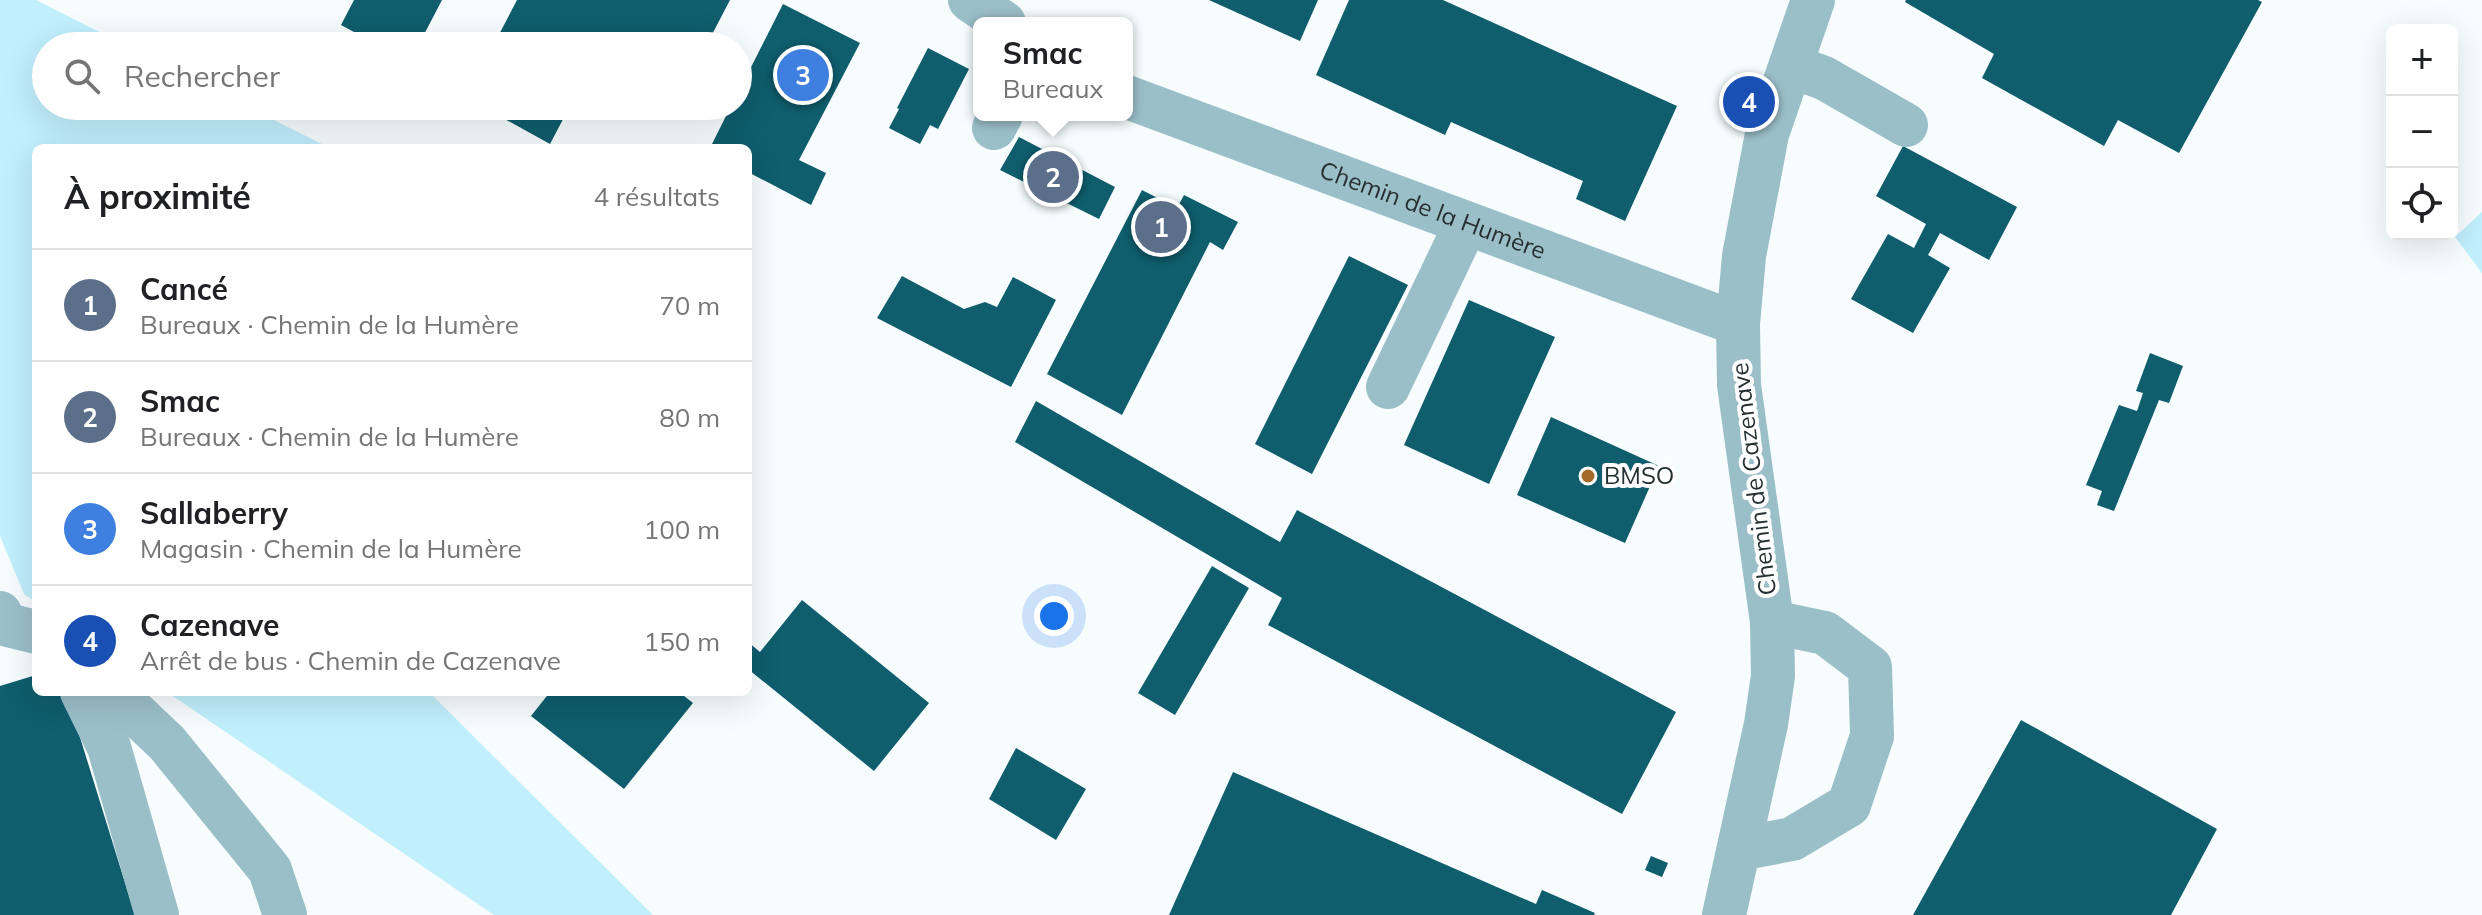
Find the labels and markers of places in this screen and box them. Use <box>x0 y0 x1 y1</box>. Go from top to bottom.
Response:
pin: 3 <box>777 45 829 105</box>
pin: 4 <box>1723 72 1775 132</box>
pin: 2 <box>1027 147 1079 207</box>
pin: 1 <box>1135 197 1187 257</box>
place label: BMSO <box>1604 460 1674 490</box>
marker: BMSO <box>1579 467 1597 485</box>

